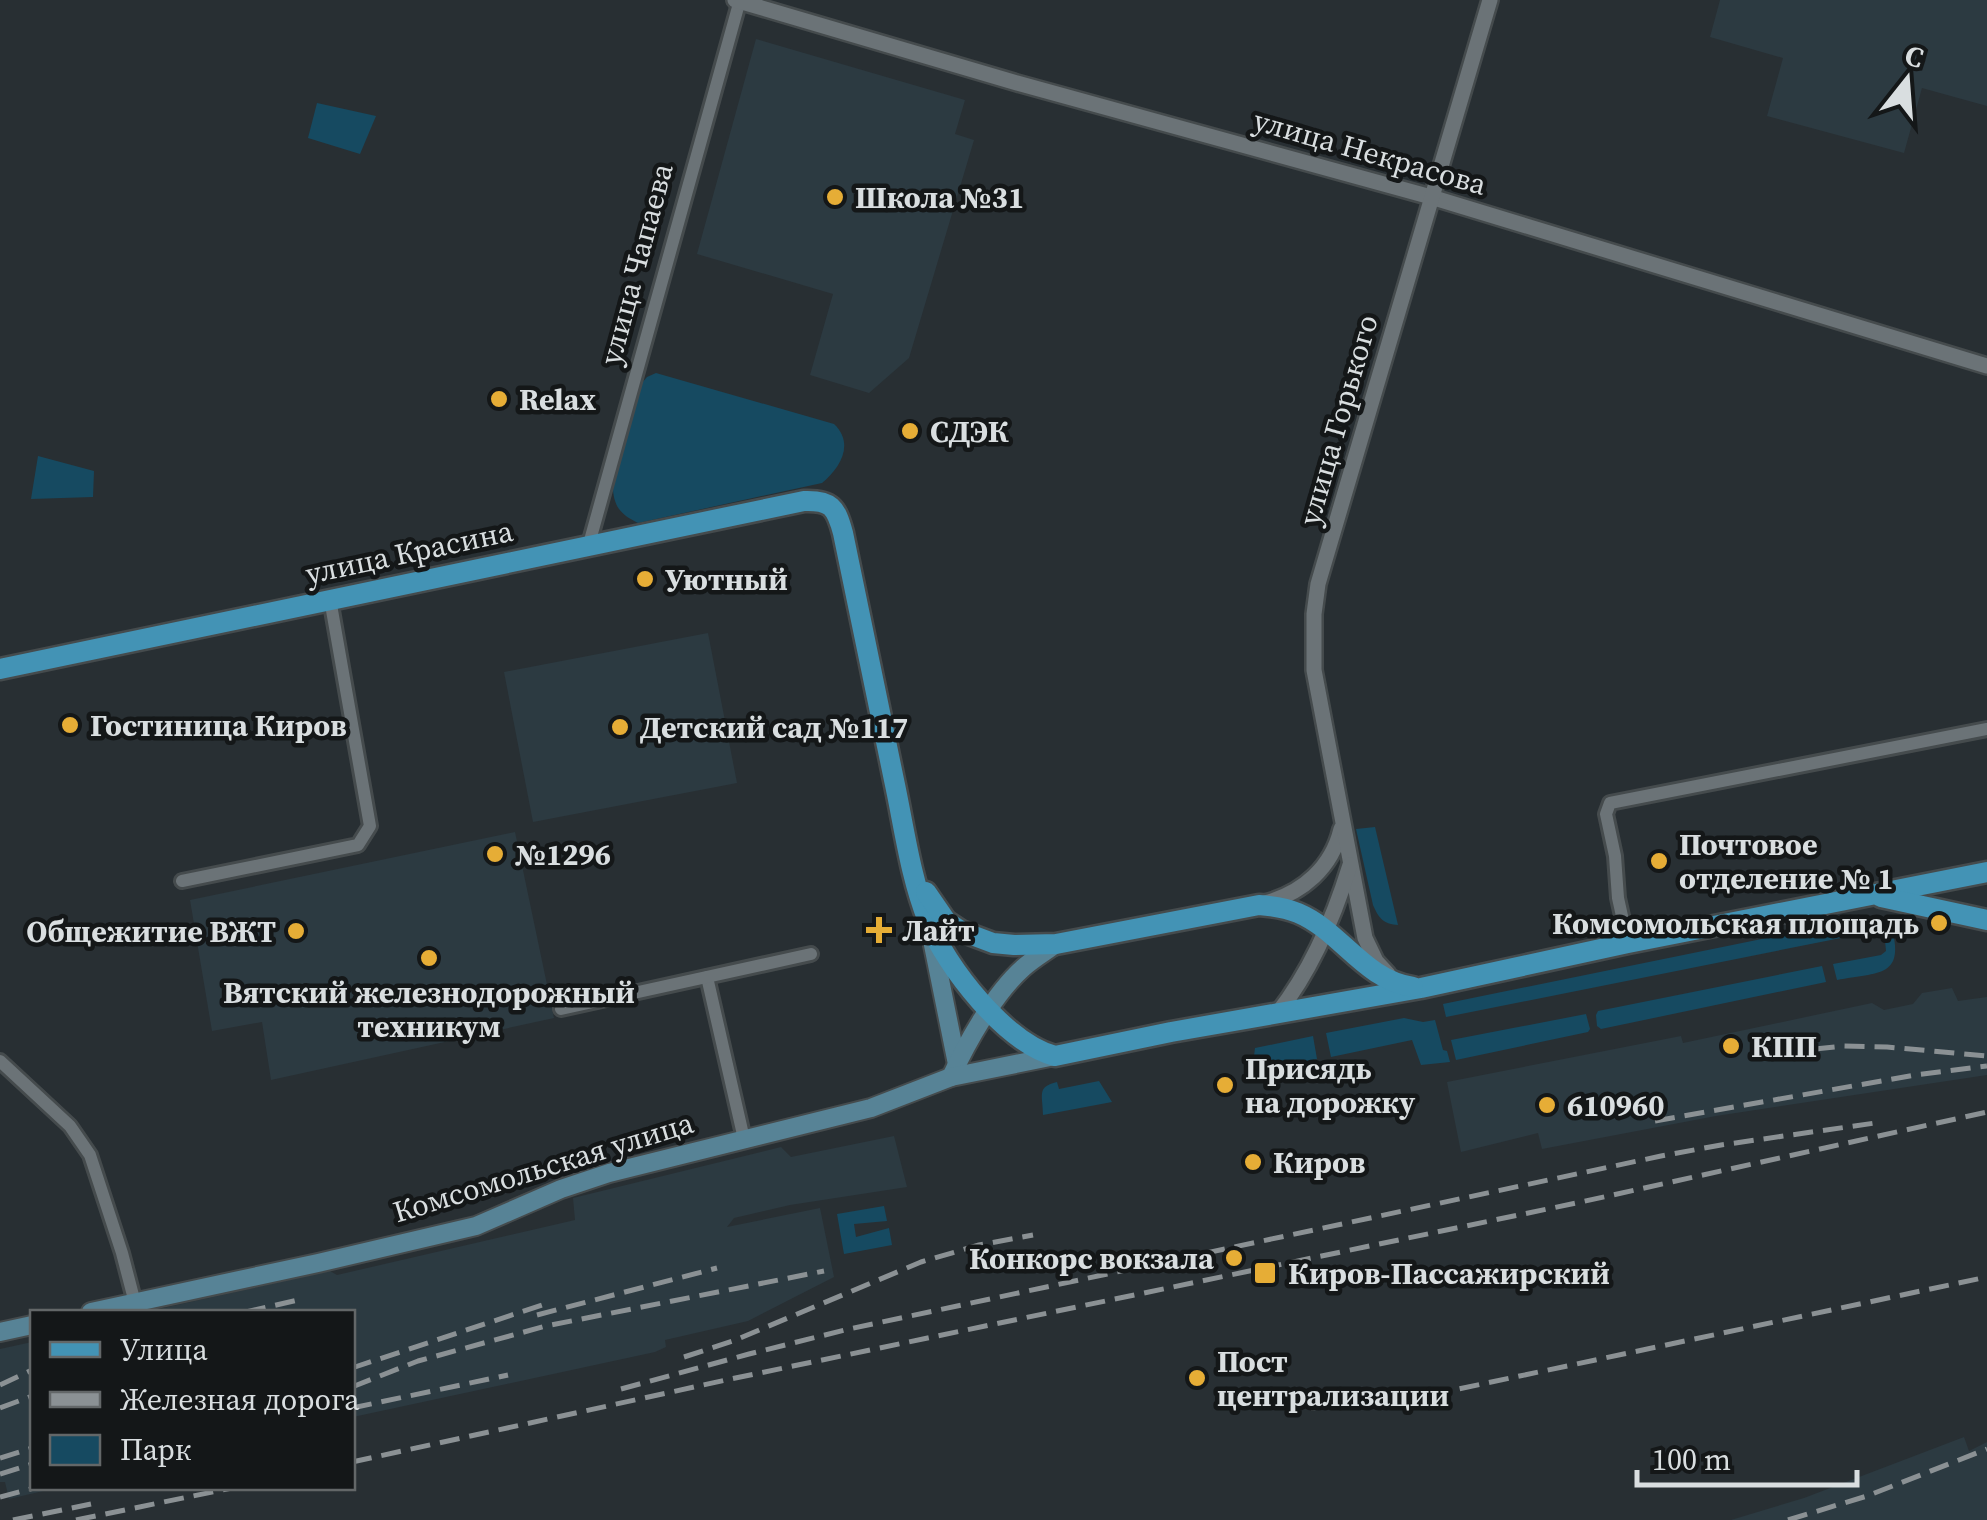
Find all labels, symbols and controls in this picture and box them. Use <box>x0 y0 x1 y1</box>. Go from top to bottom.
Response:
north arrow <box>1857 30 1957 130</box>
text: С <box>1900 35 1928 77</box>
street label: улица Некрасова <box>1249 99 1492 205</box>
street label: улица Чапаева <box>589 158 683 369</box>
place label: Школа №31 <box>855 177 1024 218</box>
marker: Школа №31 <box>824 186 846 208</box>
street label: улица Горького <box>1288 310 1388 530</box>
place label: Relax <box>519 379 596 420</box>
marker: Relax <box>488 388 510 410</box>
place label: СДЭК <box>930 411 1009 452</box>
marker: СДЭК <box>899 420 921 442</box>
street label: улица Красина <box>301 510 517 594</box>
place label: Уютный <box>665 559 788 600</box>
marker: Уютный <box>634 568 656 590</box>
place label: Гостиница Киров <box>90 705 347 746</box>
place label: Детский сад №117 <box>640 707 908 748</box>
marker: Гостиница Киров <box>59 714 81 736</box>
marker: Детский сад №117 <box>609 716 631 738</box>
place label: Почтовое отделение № 1 <box>1679 824 1894 899</box>
place label: №1296 <box>515 834 611 875</box>
marker: №1296 <box>484 843 506 865</box>
marker: Почтовое отделение № 1 <box>1648 850 1670 872</box>
place label: Комсомольская площадь <box>1552 903 1919 944</box>
place label: Лайт <box>902 910 975 951</box>
place label: Общежитие ВЖТ <box>26 911 276 952</box>
marker: Комсомольская площадь <box>1928 912 1950 934</box>
marker: Лайт <box>866 917 892 943</box>
marker: Общежитие ВЖТ <box>285 920 307 942</box>
marker: Вятский железнодорожный техникум <box>418 947 440 969</box>
place label: Вятский железнодорожный техникум <box>223 972 635 1047</box>
place label: КПП <box>1751 1026 1817 1067</box>
marker: КПП <box>1720 1035 1742 1057</box>
place label: Присядь на дорожку <box>1245 1048 1415 1123</box>
marker: Присядь на дорожку <box>1214 1074 1236 1096</box>
place label: 610960 <box>1567 1085 1665 1126</box>
marker: 610960 <box>1536 1094 1558 1116</box>
street label: Комсомольская улица <box>388 1102 699 1232</box>
place label: Киров <box>1273 1142 1365 1183</box>
marker: Киров <box>1242 1151 1264 1173</box>
place label: Конкорс вокзала <box>969 1238 1215 1279</box>
marker: Конкорс вокзала <box>1223 1247 1245 1269</box>
place label: Киров-Пассажирский <box>1288 1253 1610 1294</box>
marker: Киров-Пассажирский <box>1252 1260 1278 1286</box>
legend <box>30 1310 355 1490</box>
text: Улица <box>120 1329 208 1370</box>
place label: Пост централизации <box>1217 1341 1449 1416</box>
marker: Пост централизации <box>1186 1367 1208 1389</box>
text: Железная дорога <box>120 1379 360 1420</box>
scale bar <box>1637 1425 1857 1487</box>
text: Парк <box>120 1429 192 1470</box>
text: 100 m <box>1652 1439 1731 1480</box>

